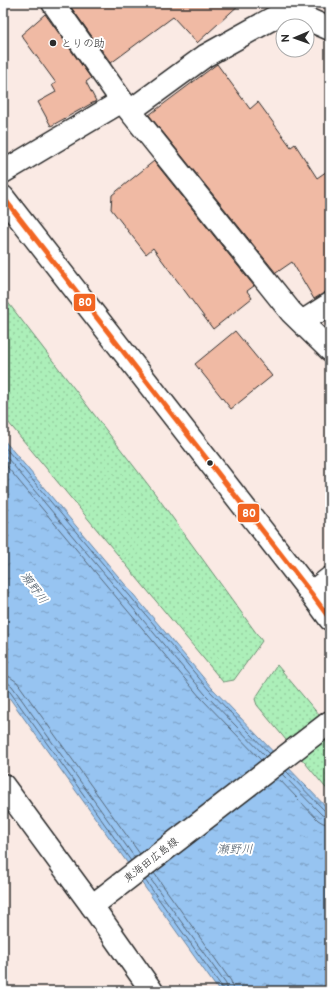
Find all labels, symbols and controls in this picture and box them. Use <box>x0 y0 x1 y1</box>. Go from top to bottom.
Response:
north arrow <box>275 18 315 58</box>
text: N <box>279 34 292 43</box>
place label: とりの助 <box>61 37 105 50</box>
marker: とりの助 <box>48 38 58 48</box>
line badge: 80 <box>73 293 96 312</box>
text: 80 <box>78 296 92 309</box>
unlabelled marker <box>205 458 215 468</box>
line badge: 80 <box>237 503 260 523</box>
text: 80 <box>242 507 256 520</box>
water label: 瀬野川 <box>17 569 51 607</box>
street label: 東海田広島線 <box>121 835 181 885</box>
water label: 瀬野川 <box>217 842 253 857</box>

